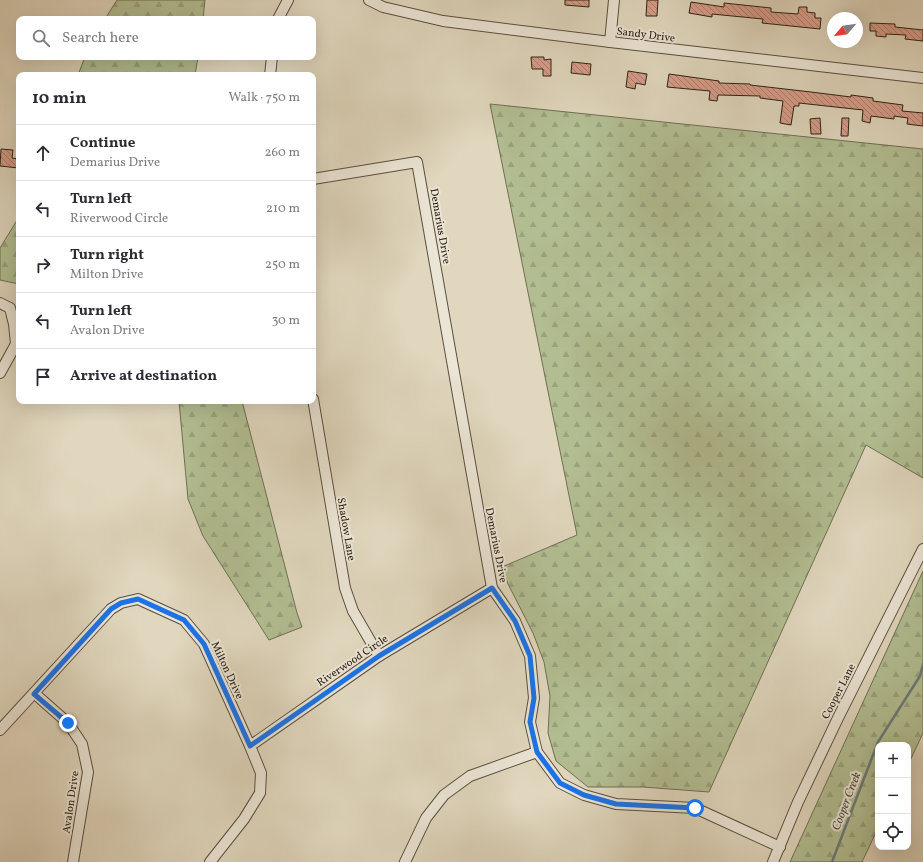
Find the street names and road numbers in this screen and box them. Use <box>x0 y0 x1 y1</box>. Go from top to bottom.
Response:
street label: Sandy Drive <box>616 24 676 47</box>
street label: Demarius Drive <box>426 187 454 265</box>
street label: Shadow Lane <box>333 497 358 562</box>
street label: Demarius Drive <box>481 506 510 584</box>
street label: Riverwood Circle <box>314 632 391 691</box>
street label: Milton Drive <box>207 639 247 702</box>
street label: Cooper Lane <box>819 661 860 722</box>
street label: Avalon Drive <box>60 770 83 835</box>

